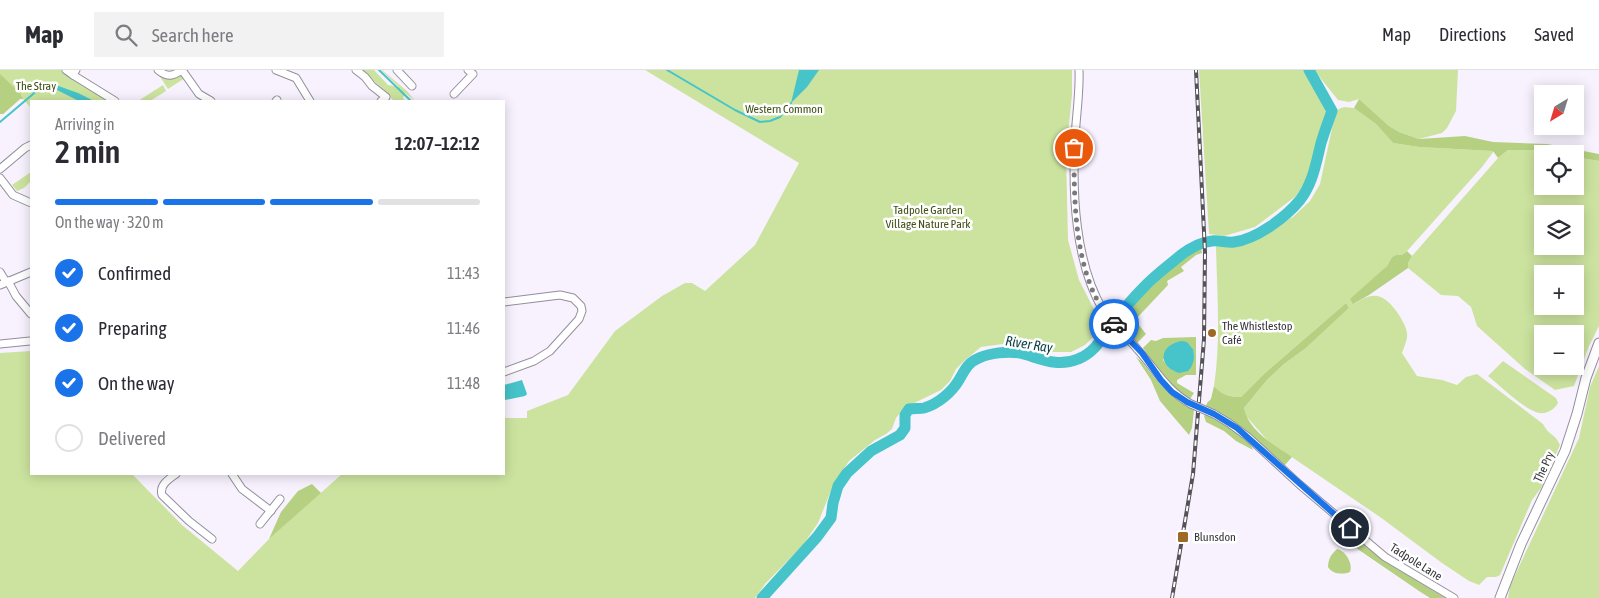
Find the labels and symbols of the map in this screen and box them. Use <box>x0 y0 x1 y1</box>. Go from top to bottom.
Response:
park label: The Stray <box>16 79 56 93</box>
north arrow <box>1534 85 1584 135</box>
park label: Western Common <box>745 102 823 116</box>
pin <box>1053 127 1095 169</box>
park label: Tadpole Garden Village Nature Park <box>885 203 971 231</box>
courier <box>1089 299 1139 349</box>
place label: The Whistlestop Café <box>1222 319 1293 347</box>
marker: The Whistlestop Café <box>1206 327 1218 339</box>
water label: River Ray <box>1004 332 1054 356</box>
street label: The Pry <box>1531 449 1557 485</box>
pin <box>1329 507 1371 549</box>
marker: Blunsdon <box>1176 530 1190 544</box>
place label: Blunsdon <box>1194 530 1236 544</box>
street label: Tadpole Lane <box>1387 541 1445 583</box>

